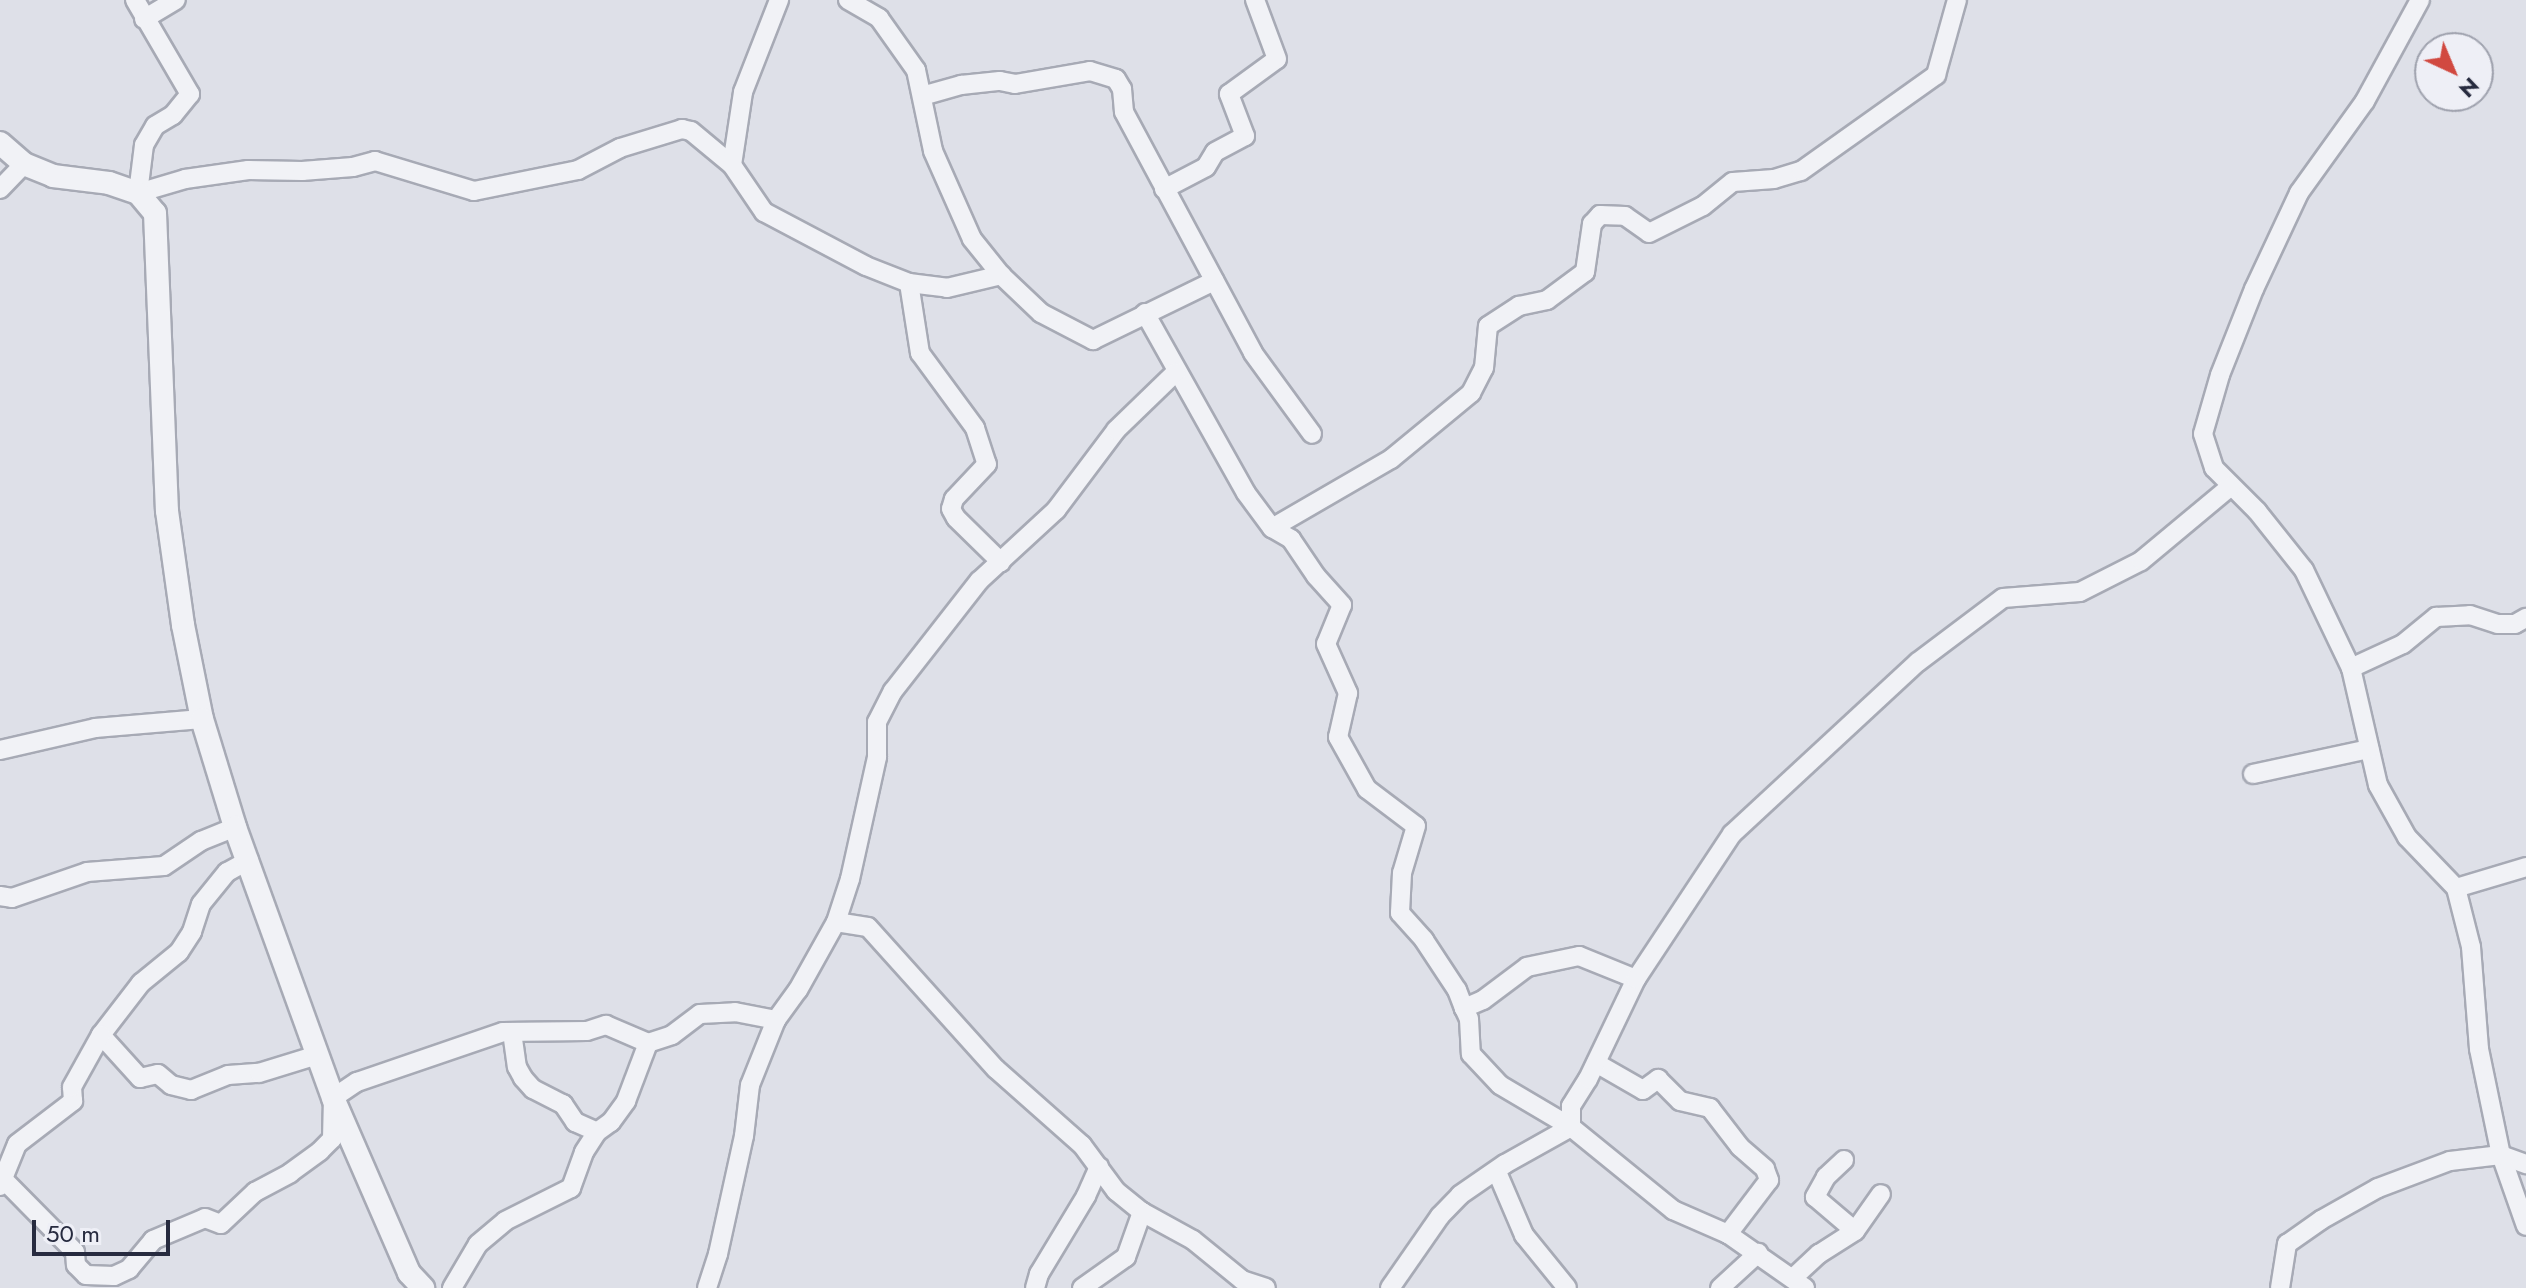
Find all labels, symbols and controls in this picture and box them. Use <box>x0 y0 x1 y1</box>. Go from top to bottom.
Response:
north arrow <box>2414 32 2494 112</box>
text: N <box>2452 70 2487 105</box>
scale bar <box>36 1204 174 1254</box>
text: 50 m <box>46 1216 100 1251</box>

